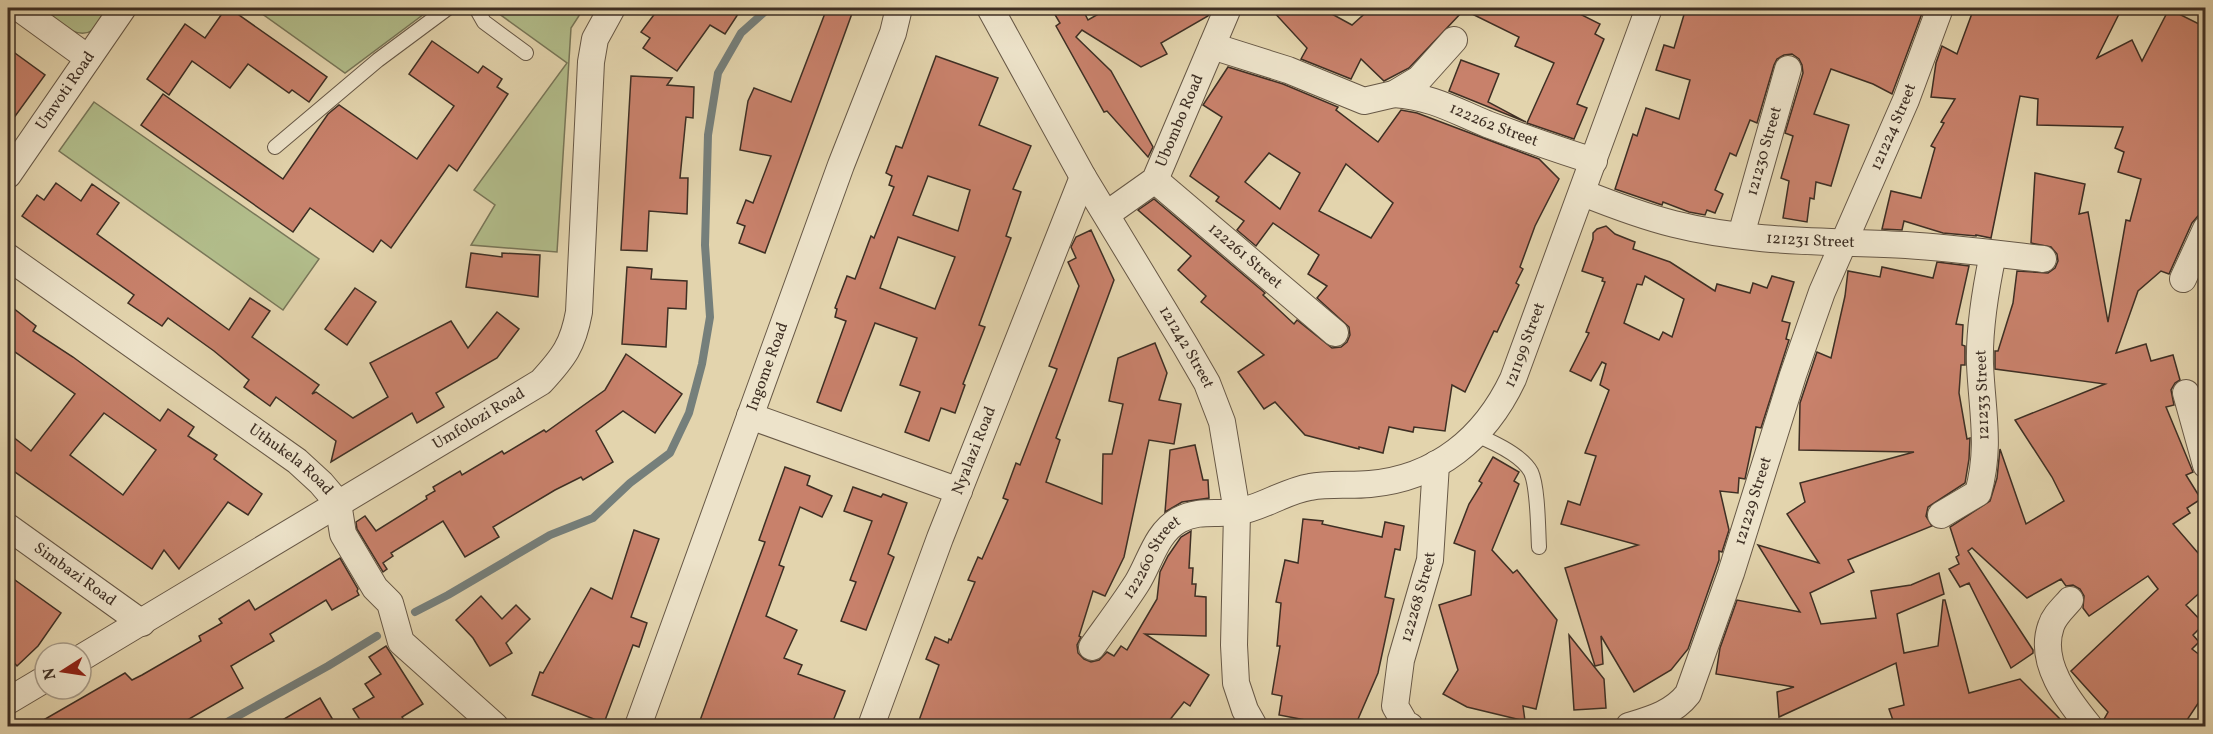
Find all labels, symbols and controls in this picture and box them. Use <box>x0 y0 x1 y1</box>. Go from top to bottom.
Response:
street label: Umvoti Road <box>31 47 101 135</box>
street label: Ubombo Road <box>1151 71 1210 171</box>
street label: 121224 Street <box>1865 80 1922 174</box>
street label: 122262 Street <box>1446 98 1541 153</box>
street label: 121230 Street <box>1742 104 1788 198</box>
street label: 122261 Street <box>1203 218 1287 295</box>
street label: 121231 Street <box>1765 228 1856 254</box>
street label: 121199 Street <box>1499 299 1551 392</box>
street label: 121242 Street <box>1153 302 1219 392</box>
street label: Ingome Road <box>742 319 794 414</box>
street label: 121233 Street <box>1970 349 1996 441</box>
street label: Umfolozi Road <box>428 383 529 456</box>
street label: Nyalazi Road <box>947 403 1002 498</box>
street label: Uthukela Road <box>244 419 338 500</box>
street label: 121229 Street <box>1729 454 1778 548</box>
street label: 122260 Street <box>1118 510 1185 604</box>
street label: Simbazi Road <box>29 538 120 612</box>
street label: 122268 Street <box>1396 551 1442 645</box>
north arrow <box>33 641 93 701</box>
text: N <box>38 665 62 682</box>

